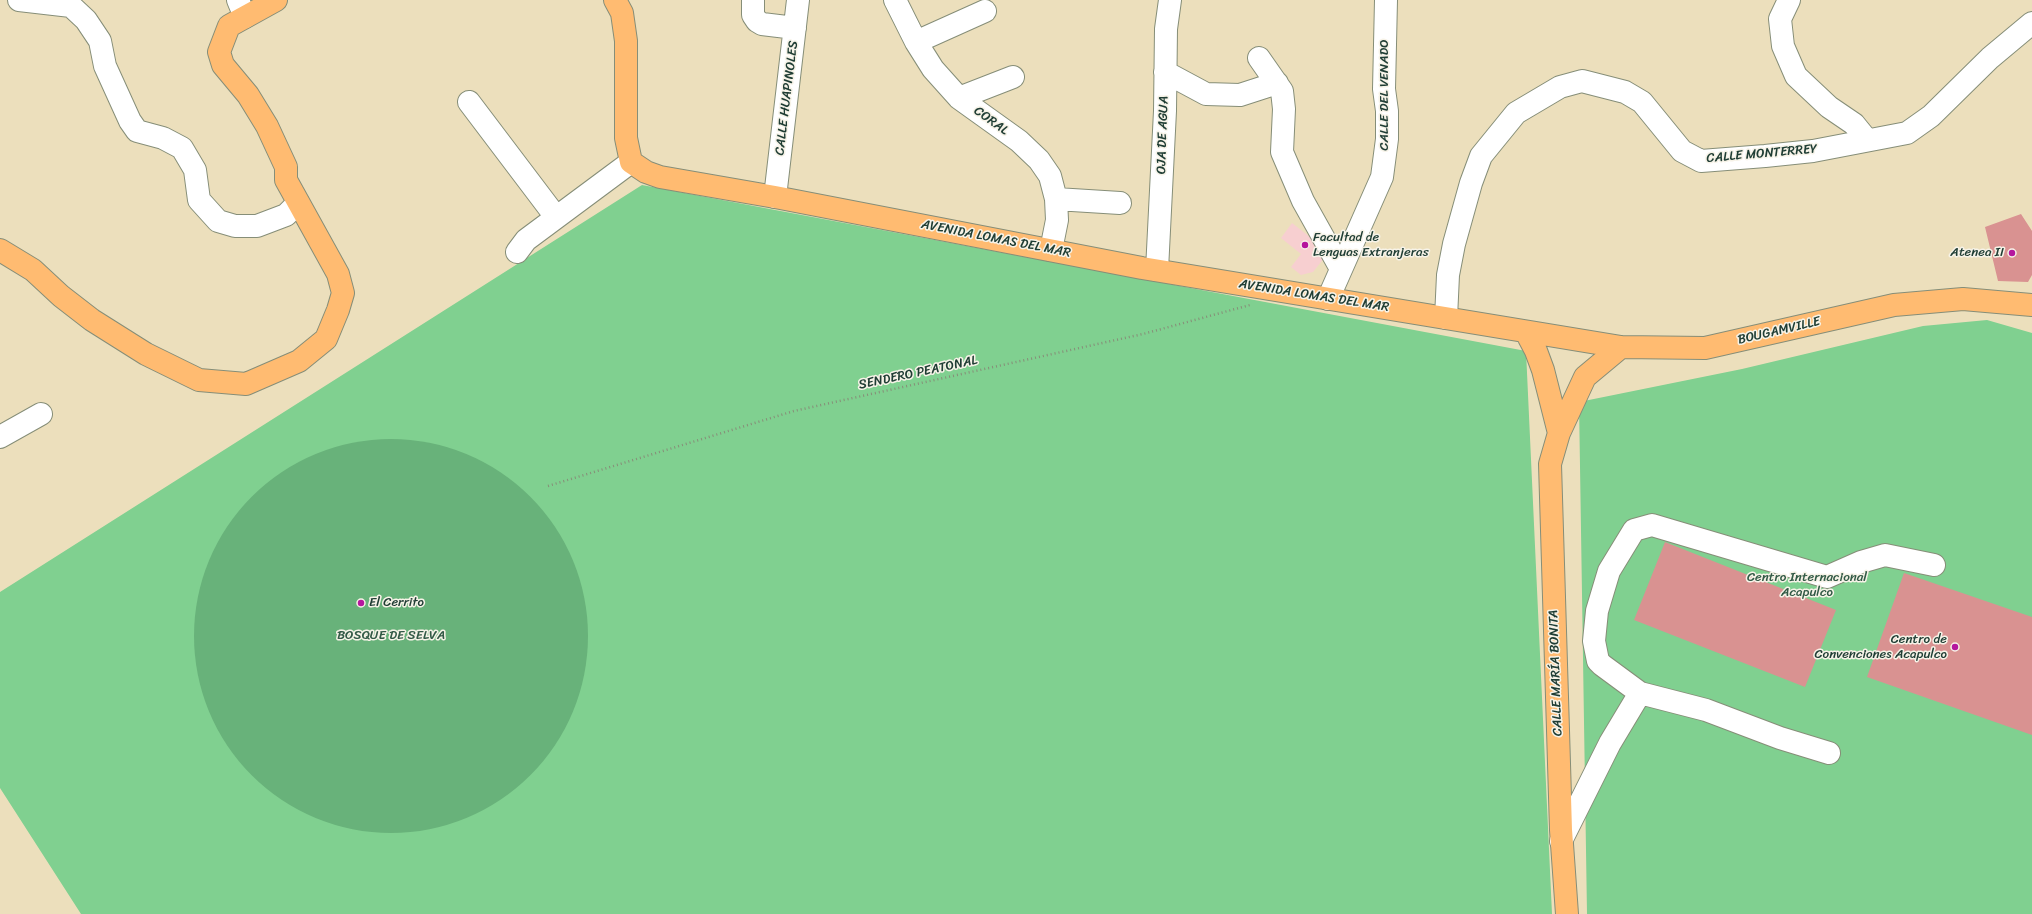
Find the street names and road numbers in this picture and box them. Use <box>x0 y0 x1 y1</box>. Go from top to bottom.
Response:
street label: CALLE DEL VENADO <box>1377 39 1393 151</box>
street label: CALLE HUAPINOLES <box>772 40 802 156</box>
street label: OJA DE AGUA <box>1154 96 1172 174</box>
street label: CORAL <box>971 103 1011 139</box>
street label: CALLE MONTERREY <box>1706 141 1818 167</box>
street label: AVENIDA LOMAS DEL MAR <box>920 217 1072 261</box>
street label: AVENIDA LOMAS DEL MAR <box>1238 276 1390 316</box>
street label: BOUGAMVILLE <box>1736 314 1822 348</box>
street label: SENDERO PEATONAL <box>857 353 979 393</box>
street label: CALLE MARÍA BONITA <box>1546 610 1566 736</box>

